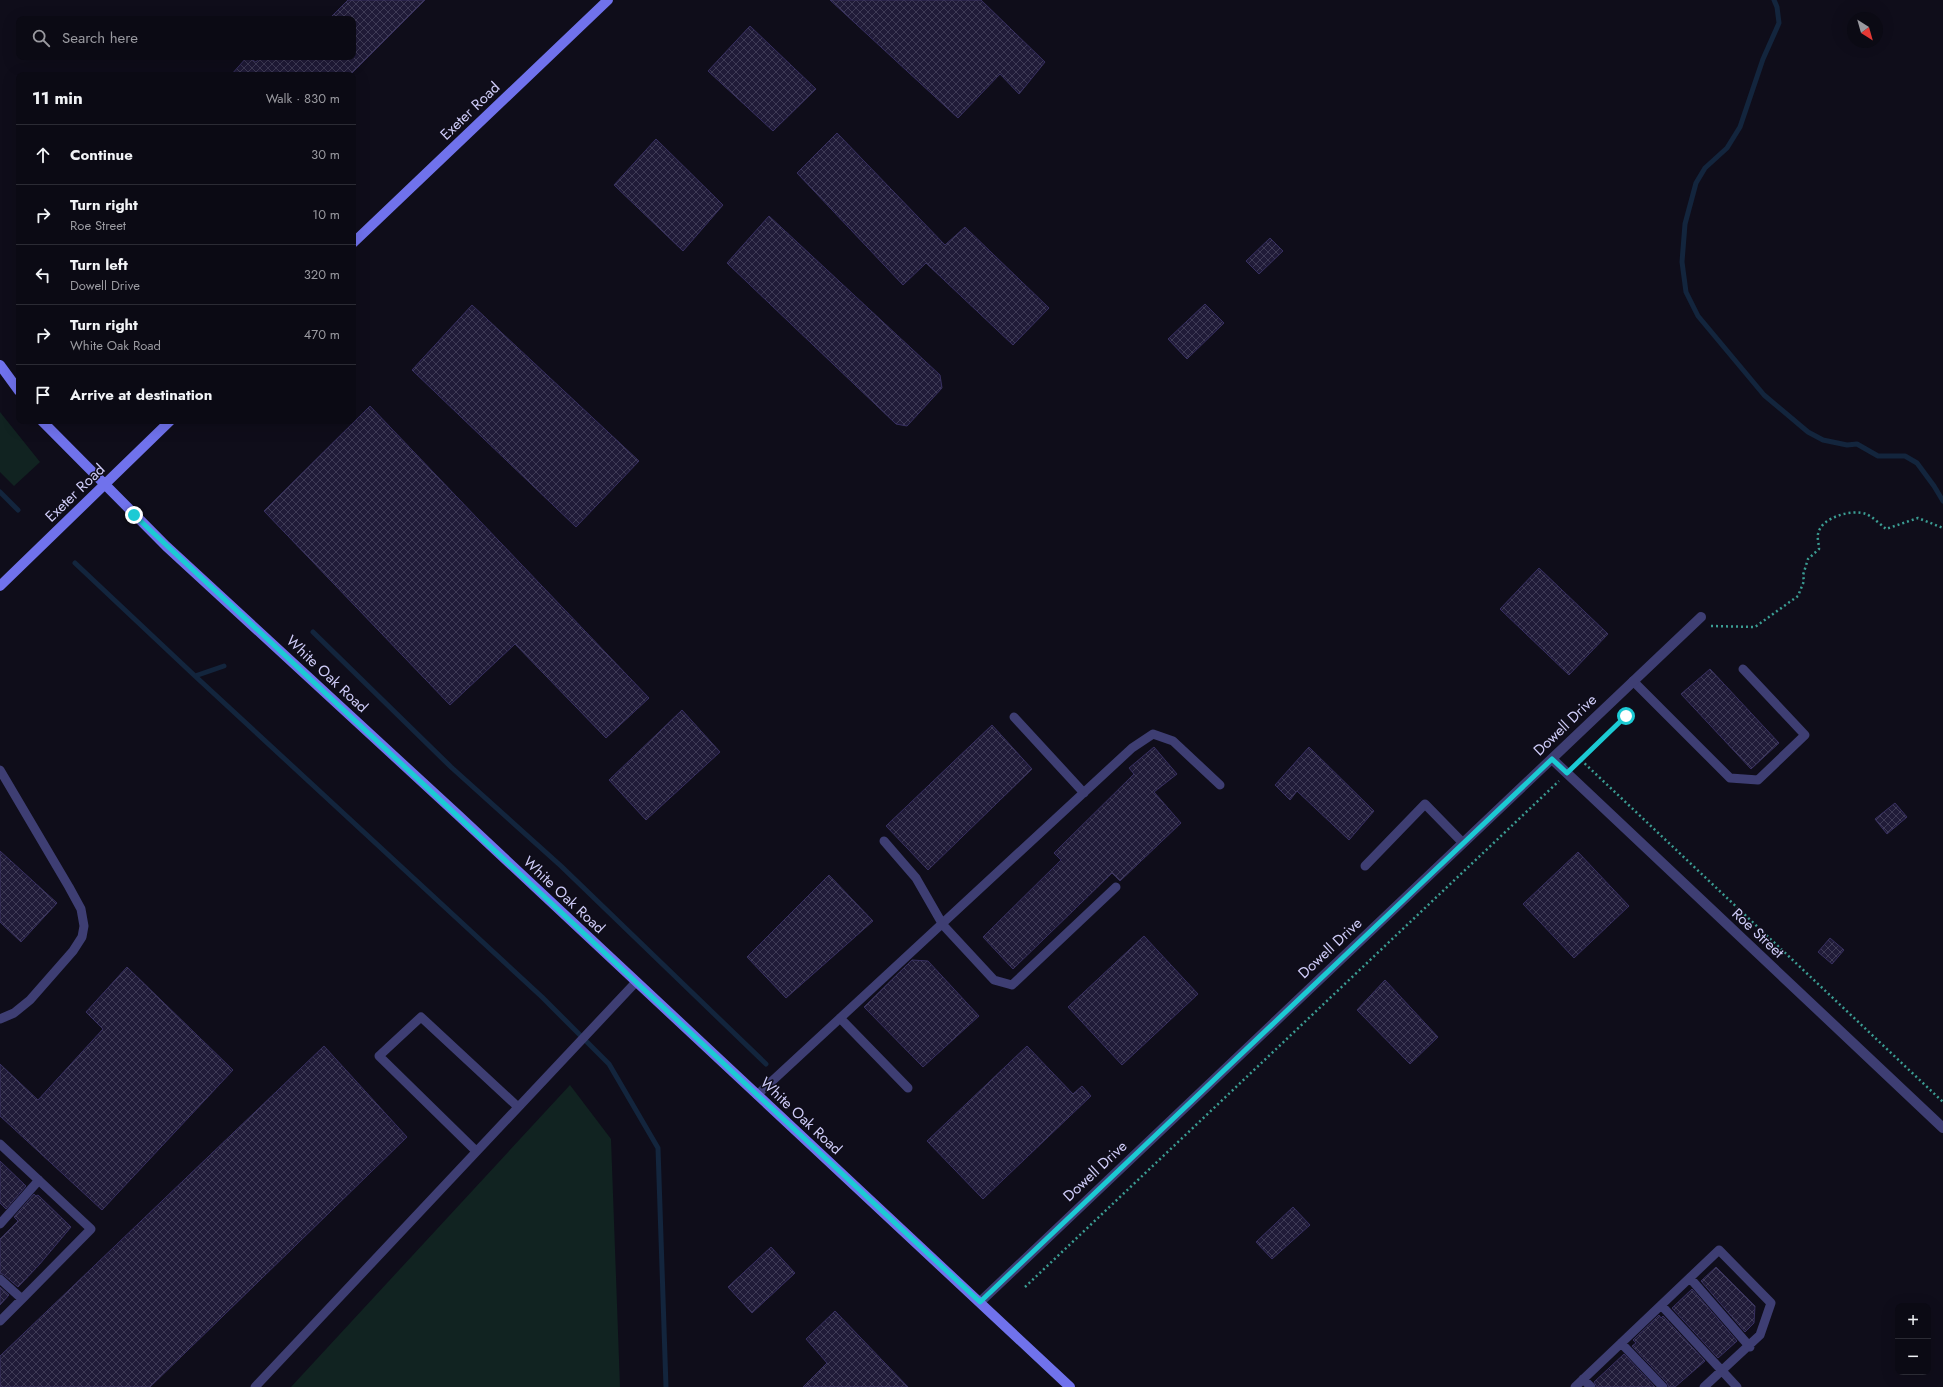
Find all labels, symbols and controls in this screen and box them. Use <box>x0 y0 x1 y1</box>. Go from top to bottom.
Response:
north arrow <box>1847 12 1883 48</box>
search box <box>16 16 356 60</box>
icon: search <box>30 27 52 49</box>
text: Search here <box>62 27 138 49</box>
street label: Exeter Road <box>435 77 505 145</box>
text: 11 min <box>32 86 83 110</box>
text: Walk · 830 m <box>266 89 340 108</box>
icon: ahead <box>32 144 54 166</box>
text: Continue <box>70 144 133 166</box>
text: 30 m <box>311 145 340 164</box>
text: Turn right <box>70 194 138 216</box>
icon: right <box>32 204 54 226</box>
text: 10 m <box>312 205 340 224</box>
text: Roe Street <box>70 216 126 235</box>
text: Turn left <box>70 254 128 276</box>
icon: left <box>32 264 54 286</box>
text: 320 m <box>304 265 340 284</box>
text: Dowell Drive <box>70 276 140 295</box>
text: Turn right <box>70 314 138 336</box>
icon: right <box>32 324 54 346</box>
text: 470 m <box>304 325 340 344</box>
text: White Oak Road <box>70 336 161 355</box>
icon: arrive <box>32 384 54 406</box>
text: Arrive at destination <box>70 384 212 406</box>
street label: Exeter Road <box>40 459 110 527</box>
route end <box>125 506 143 524</box>
street label: White Oak Road <box>281 630 373 718</box>
street label: Dowell Drive <box>1528 689 1602 761</box>
route start <box>1617 707 1635 725</box>
street label: White Oak Road <box>518 851 610 939</box>
street label: Roe Street <box>1727 903 1789 963</box>
street label: Dowell Drive <box>1293 912 1367 984</box>
street label: White Oak Road <box>755 1072 847 1160</box>
street label: Dowell Drive <box>1058 1135 1132 1207</box>
map controls <box>1895 1303 1931 1375</box>
button: + <box>1895 1303 1931 1339</box>
button: − <box>1895 1339 1931 1375</box>

